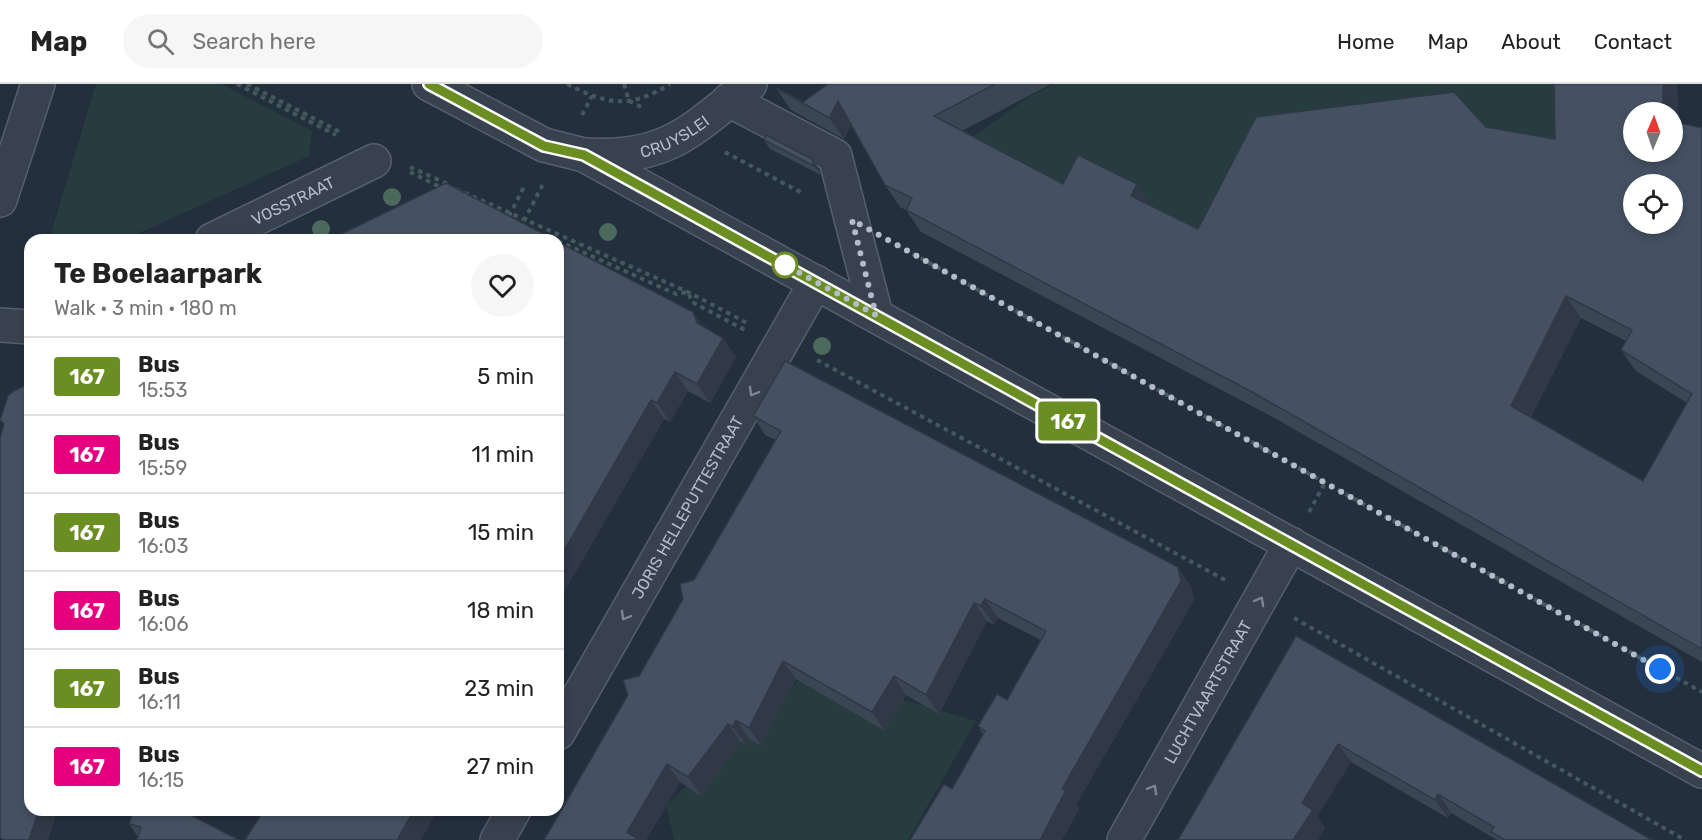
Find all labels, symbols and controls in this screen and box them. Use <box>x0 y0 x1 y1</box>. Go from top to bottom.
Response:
search box <box>123 14 543 68</box>
text: Map <box>30 25 87 58</box>
icon: search <box>144 25 177 58</box>
text: Search here <box>192 28 316 55</box>
text: Home <box>1337 29 1394 54</box>
text: Map <box>1427 29 1468 54</box>
text: About <box>1501 29 1561 54</box>
text: Contact <box>1594 29 1672 54</box>
north arrow <box>1623 102 1683 162</box>
map controls <box>1623 102 1683 234</box>
street label: CRUYSLEI <box>638 111 713 162</box>
street label: VOSSTRAAT <box>248 173 338 229</box>
button: locate <box>1623 174 1683 234</box>
unlabelled marker <box>772 252 798 278</box>
button: heart <box>471 254 534 317</box>
text: Te Boelaarpark <box>54 257 262 290</box>
text: Walk · 3 min · 180 m <box>54 296 237 320</box>
text: Bus <box>138 351 180 378</box>
text: 5 min <box>477 363 534 390</box>
text: 167 <box>69 364 105 389</box>
text: 15:53 <box>138 378 187 402</box>
one-way arrow <box>749 386 761 396</box>
line badge: 167 <box>1034 402 1102 440</box>
text: 167 <box>1050 409 1086 434</box>
street label: JORIS HELLEPUTTESTRAAT <box>628 413 747 602</box>
text: Bus <box>138 429 180 456</box>
text: 11 min <box>472 441 534 468</box>
text: 167 <box>69 442 105 467</box>
text: 15:59 <box>138 456 187 480</box>
text: Bus <box>138 507 180 534</box>
text: 15 min <box>468 519 534 546</box>
text: 167 <box>69 520 105 545</box>
text: 16:03 <box>138 534 188 558</box>
text: Bus <box>138 585 180 612</box>
text: 18 min <box>467 597 534 624</box>
one-way arrow <box>1253 597 1264 608</box>
text: 167 <box>69 598 105 623</box>
one-way arrow <box>621 610 632 620</box>
text: 16:06 <box>138 612 189 636</box>
street label: LUCHTVAARTSTRAAT <box>1160 617 1256 767</box>
your location <box>1645 654 1675 684</box>
text: Bus <box>138 663 180 690</box>
text: 23 min <box>464 675 534 702</box>
text: 167 <box>69 676 105 701</box>
text: 16:11 <box>138 690 181 714</box>
text: Bus <box>138 741 180 768</box>
text: 27 min <box>466 753 534 780</box>
text: 167 <box>69 754 105 779</box>
text: 16:15 <box>138 768 184 792</box>
one-way arrow <box>1146 785 1158 795</box>

